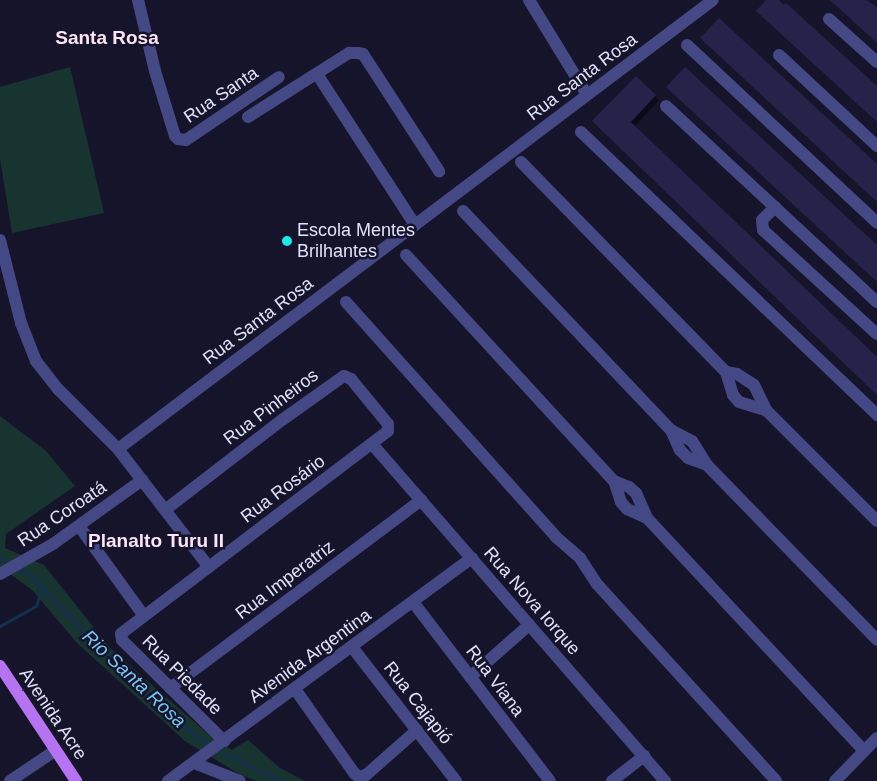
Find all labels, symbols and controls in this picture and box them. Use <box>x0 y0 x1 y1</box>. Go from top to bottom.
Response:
district label: Santa Rosa <box>55 27 159 49</box>
street label: Rua Santa Rosa <box>523 29 641 125</box>
street label: Rua Santa <box>180 62 262 128</box>
place label: Escola Mentes Brilhantes <box>297 220 415 262</box>
marker: Escola Mentes Brilhantes <box>281 235 293 247</box>
street label: Rua Santa Rosa <box>199 273 317 369</box>
street label: Rua Pinheiros <box>219 364 323 450</box>
street label: Rua Rosário <box>237 450 329 528</box>
street label: Rua Coroatá <box>14 477 110 551</box>
district label: Planalto Turu II <box>88 530 224 552</box>
street label: Rua Imperatriz <box>231 536 339 624</box>
street label: Rua Nova Iorque <box>479 543 585 659</box>
street label: Avenida Argentina <box>244 604 376 708</box>
water label: Rio Santa Rosa <box>78 625 190 733</box>
street label: Rua Piedade <box>138 631 226 719</box>
street label: Rua Viana <box>461 641 529 721</box>
street label: Rua Cajapió <box>379 657 457 749</box>
street label: Avenida Acre <box>14 664 92 764</box>

